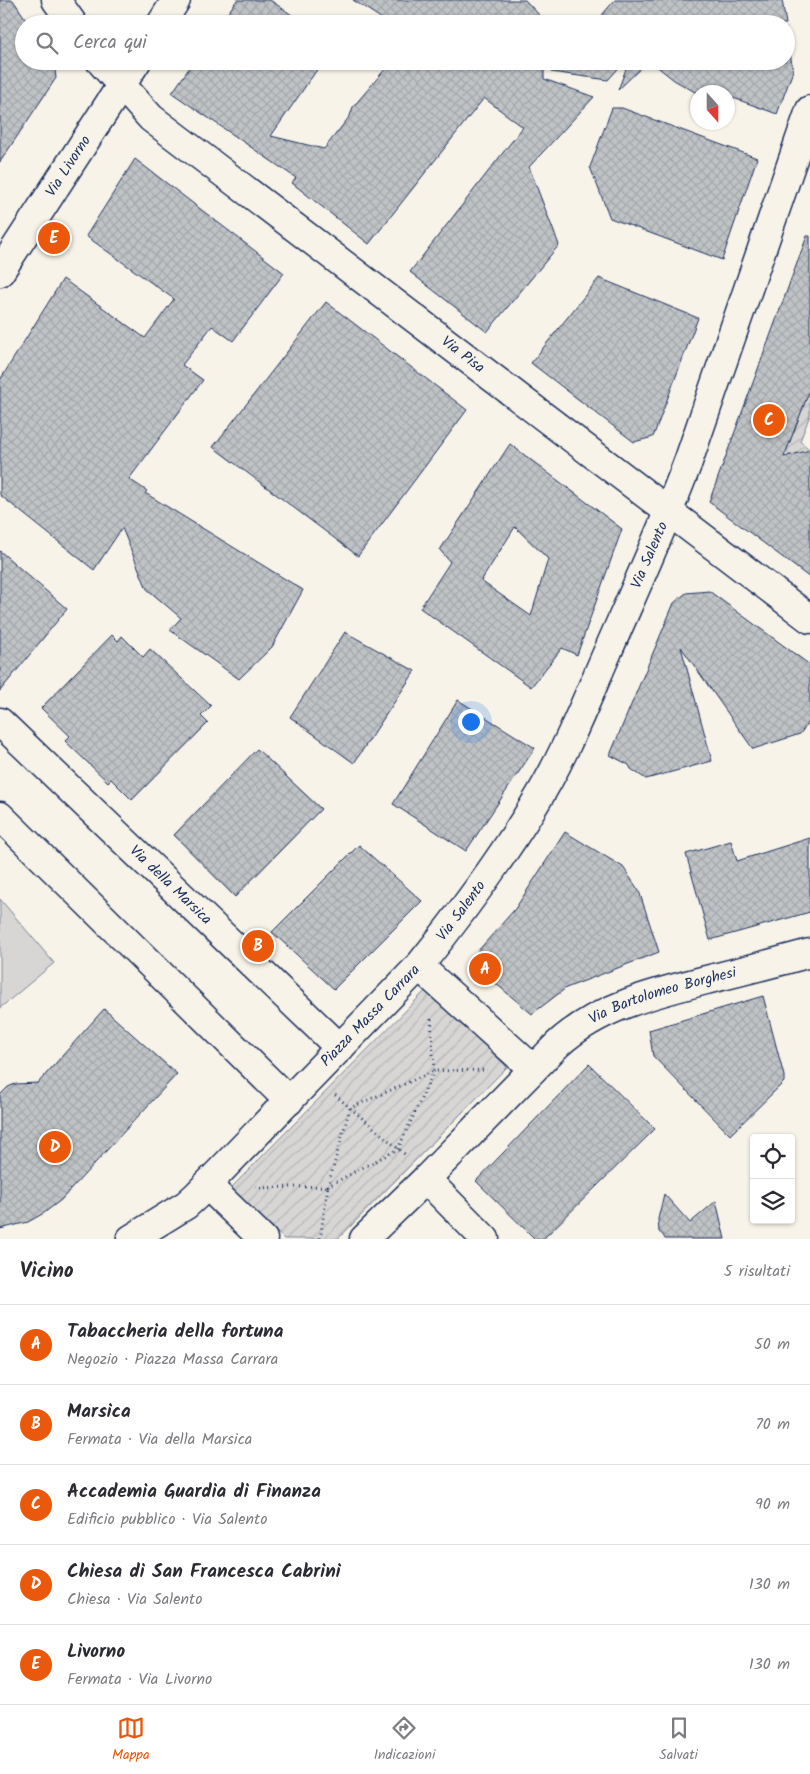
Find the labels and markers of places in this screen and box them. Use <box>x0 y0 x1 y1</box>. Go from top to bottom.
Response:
pin: E <box>38 219 70 257</box>
pin: C <box>753 401 785 439</box>
pin: B <box>242 927 274 965</box>
pin: A <box>469 950 501 988</box>
pin: D <box>39 1128 71 1166</box>

